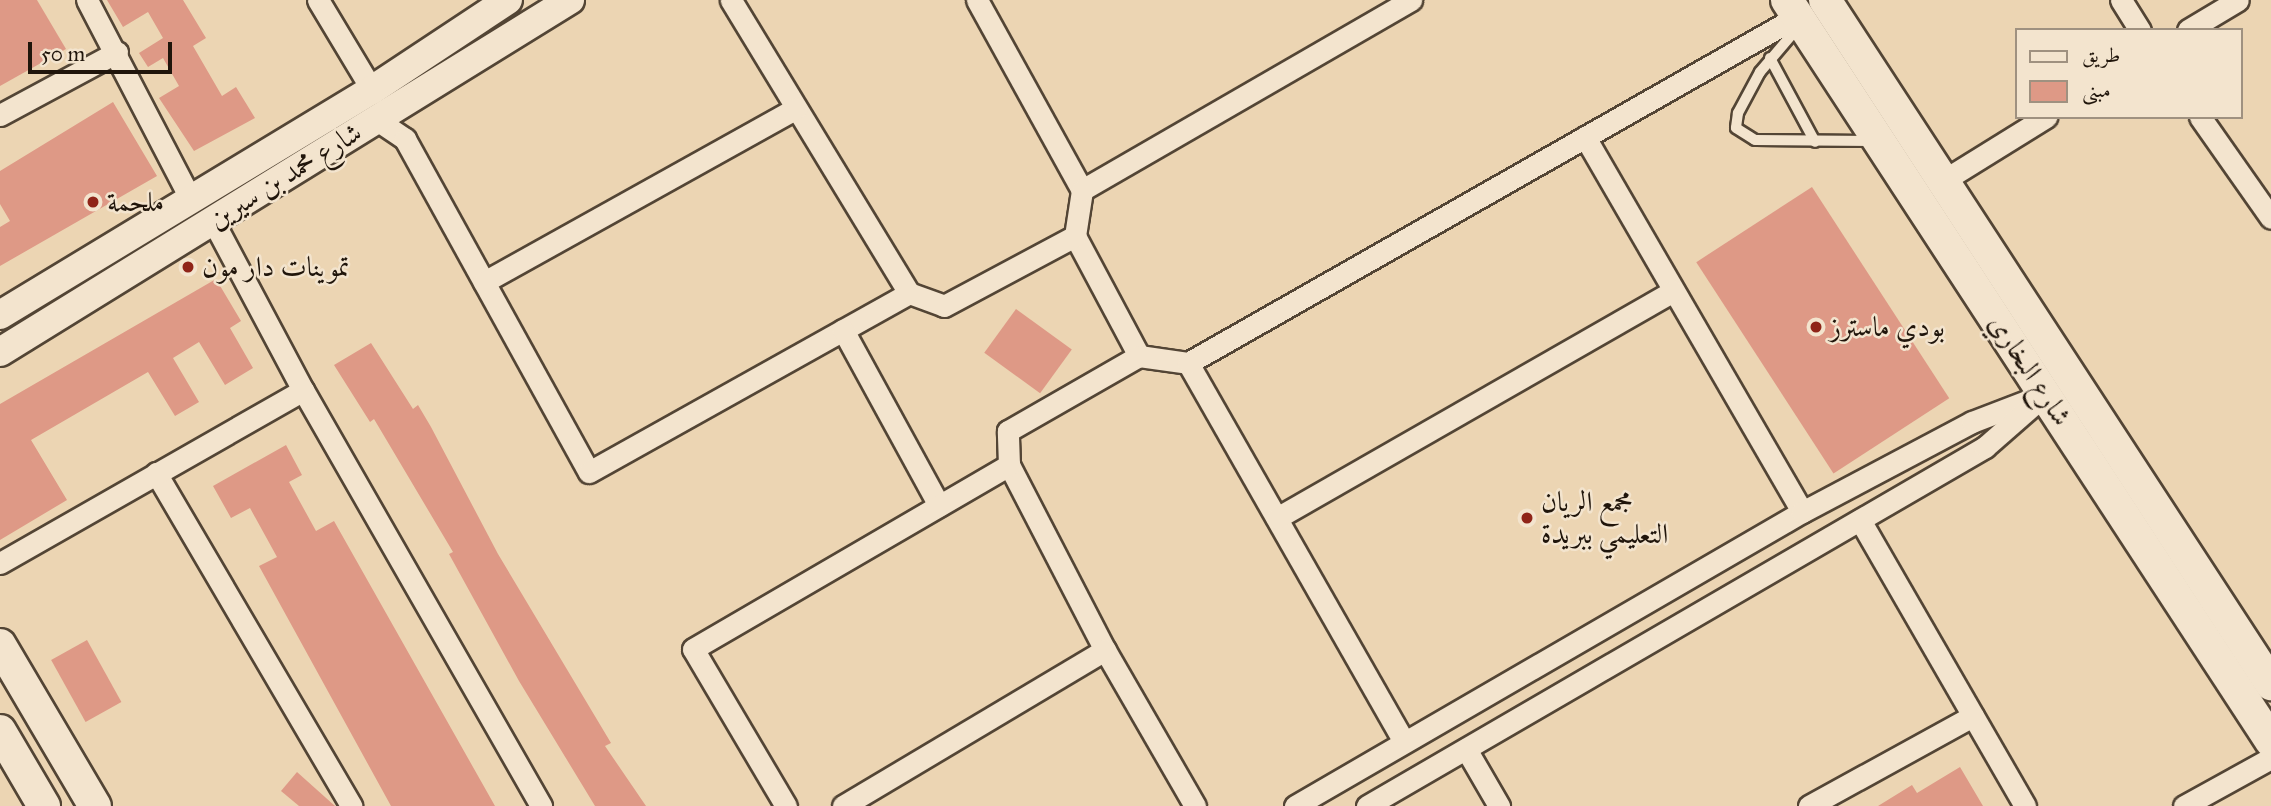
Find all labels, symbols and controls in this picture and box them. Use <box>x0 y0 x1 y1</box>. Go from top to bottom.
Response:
scale bar <box>32 28 175 72</box>
legend <box>2016 28 2243 119</box>
text: 50 m <box>41 41 85 67</box>
text: طريق <box>2082 42 2120 68</box>
text: مبنى <box>2082 77 2111 103</box>
street label: شارع محمد بن سيرين <box>202 115 368 237</box>
place label: ملحمة <box>107 185 164 219</box>
marker: ملحمة <box>85 194 101 210</box>
place label: تموينات دار مون <box>202 250 350 284</box>
marker: تموينات دار مون <box>180 259 196 275</box>
street label: شارع البخاري <box>1981 308 2079 432</box>
place label: بودي ماسترز <box>1830 310 1945 344</box>
marker: بودي ماسترز <box>1808 319 1824 335</box>
place label: مجمع الريان التعليمي ببريدة <box>1541 485 1668 551</box>
marker: مجمع الريان التعليمي ببريدة <box>1519 510 1535 526</box>

